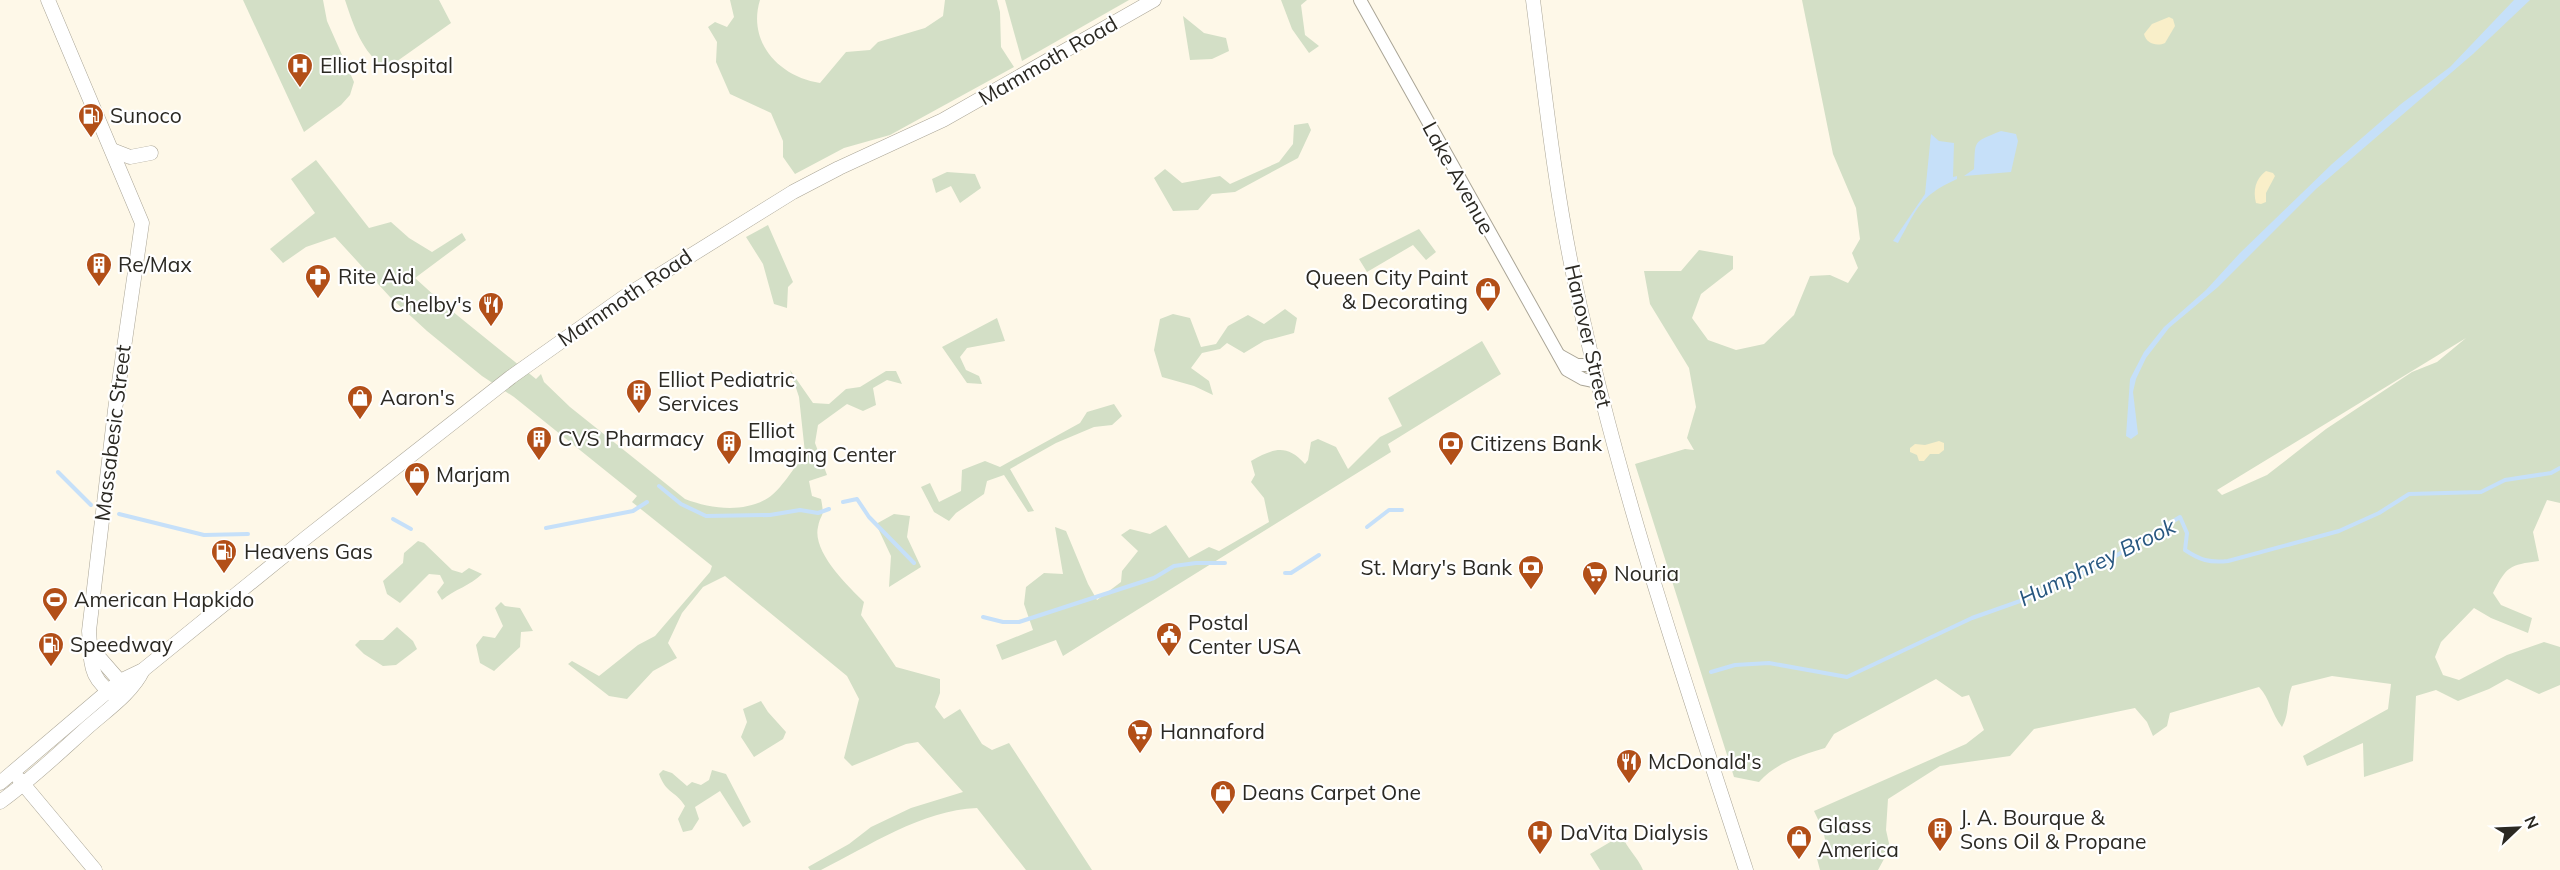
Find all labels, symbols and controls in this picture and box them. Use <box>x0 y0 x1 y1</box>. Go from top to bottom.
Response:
street label: Mammoth Road <box>973 10 1122 110</box>
hospital icon: Elliot Hospital <box>285 51 315 89</box>
place label: Elliot Hospital <box>320 52 453 78</box>
fuel station icon: Sunoco <box>76 101 106 139</box>
place label: Sunoco <box>110 102 182 128</box>
street label: Lake Avenue <box>1417 117 1500 238</box>
street label: Mammoth Road <box>553 243 696 352</box>
building icon: Re/Max <box>84 250 114 288</box>
place label: Re/Max <box>118 251 192 277</box>
pharmacy icon: Rite Aid <box>303 262 333 300</box>
street label: Hanover Street <box>1560 262 1618 410</box>
place label: Rite Aid <box>338 263 415 289</box>
place label: Queen City Paint & Decorating <box>1305 264 1468 314</box>
shop icon: Queen City Paint & Decorating <box>1473 275 1503 313</box>
restaurant icon: Chelby's <box>476 290 506 328</box>
place label: Chelby's <box>390 291 472 317</box>
street label: Massabesic Street <box>88 343 136 523</box>
place label: Elliot Pediatric Services <box>658 366 795 416</box>
building icon: Elliot Pediatric Services <box>624 377 654 415</box>
shop icon: Aaron's <box>345 383 375 421</box>
place label: Aaron's <box>380 384 455 410</box>
place label: Elliot Imaging Center <box>748 417 897 467</box>
building icon: CVS Pharmacy <box>524 424 554 462</box>
place label: CVS Pharmacy <box>558 425 704 451</box>
building icon: Elliot Imaging Center <box>714 428 744 466</box>
bank icon: Citizens Bank <box>1436 429 1466 467</box>
place label: Citizens Bank <box>1470 430 1602 456</box>
shop icon: Marjam <box>402 460 432 498</box>
place label: Marjam <box>436 461 510 487</box>
water label: Humphrey Brook <box>2014 512 2181 612</box>
fuel station icon: Heavens Gas <box>209 537 239 575</box>
place label: Heavens Gas <box>244 538 373 564</box>
bank icon: St. Mary's Bank <box>1516 553 1546 591</box>
place label: St. Mary's Bank <box>1360 554 1512 580</box>
supermarket icon: Nouria <box>1580 559 1610 597</box>
place label: Nouria <box>1614 560 1679 586</box>
sports icon: American Hapkido <box>40 585 70 623</box>
place label: American Hapkido <box>74 586 254 612</box>
place label: Postal Center USA <box>1188 609 1302 659</box>
public building icon: Postal Center USA <box>1154 620 1184 658</box>
fuel station icon: Speedway <box>36 630 66 668</box>
place label: Speedway <box>70 631 173 657</box>
supermarket icon: Hannaford <box>1125 717 1155 755</box>
place label: Hannaford <box>1160 718 1265 744</box>
restaurant icon: McDonald's <box>1614 747 1644 785</box>
place label: McDonald's <box>1648 748 1762 774</box>
shop icon: Deans Carpet One <box>1208 778 1238 816</box>
place label: Deans Carpet One <box>1242 779 1421 805</box>
north arrow <box>2488 798 2548 858</box>
place label: J. A. Bourque & Sons Oil & Propane <box>1960 804 2146 854</box>
place label: Glass America <box>1818 812 1899 862</box>
text: N <box>2520 813 2543 832</box>
building icon: J. A. Bourque & Sons Oil & Propane <box>1925 815 1955 853</box>
hospital icon: DaVita Dialysis <box>1525 818 1555 856</box>
place label: DaVita Dialysis <box>1560 819 1708 845</box>
shop icon: Glass America <box>1784 823 1814 861</box>

